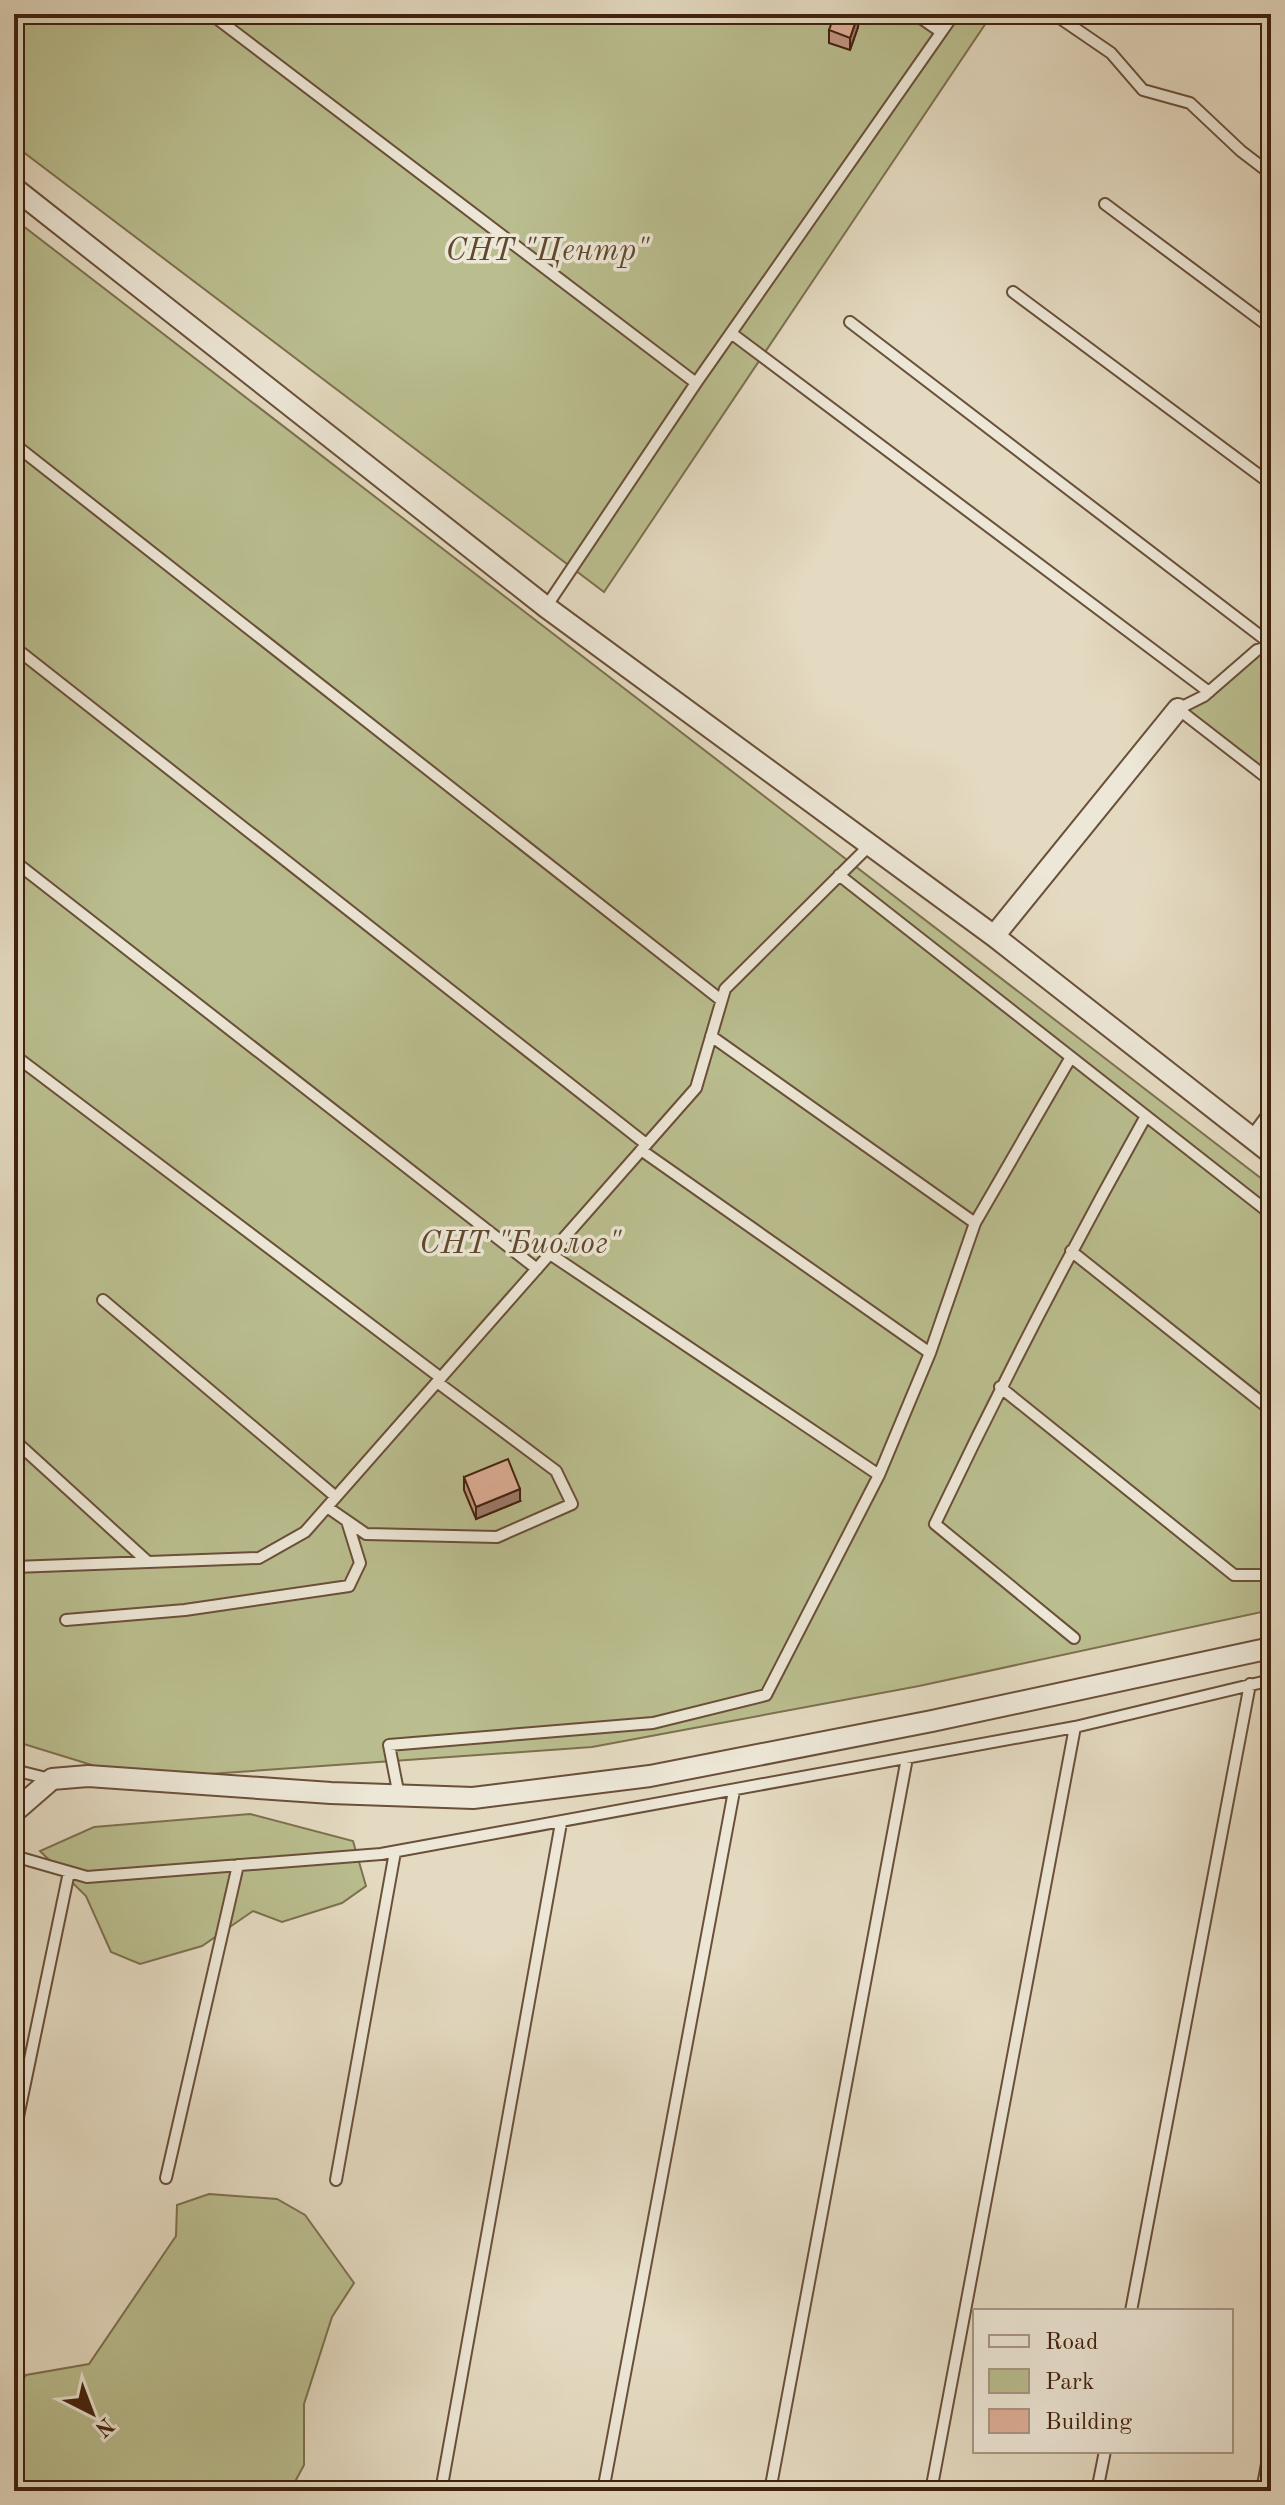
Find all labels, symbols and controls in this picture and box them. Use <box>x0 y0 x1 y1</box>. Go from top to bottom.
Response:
park label: СНТ "Центр" <box>445 236 650 268</box>
park label: СНТ "Биолог" <box>419 1229 622 1261</box>
legend <box>973 2309 1233 2453</box>
text: Road <box>1045 2331 1098 2355</box>
text: Park <box>1045 2371 1094 2395</box>
north arrow <box>52 2373 132 2453</box>
text: Building <box>1045 2411 1132 2435</box>
text: N <box>90 2413 118 2440</box>

